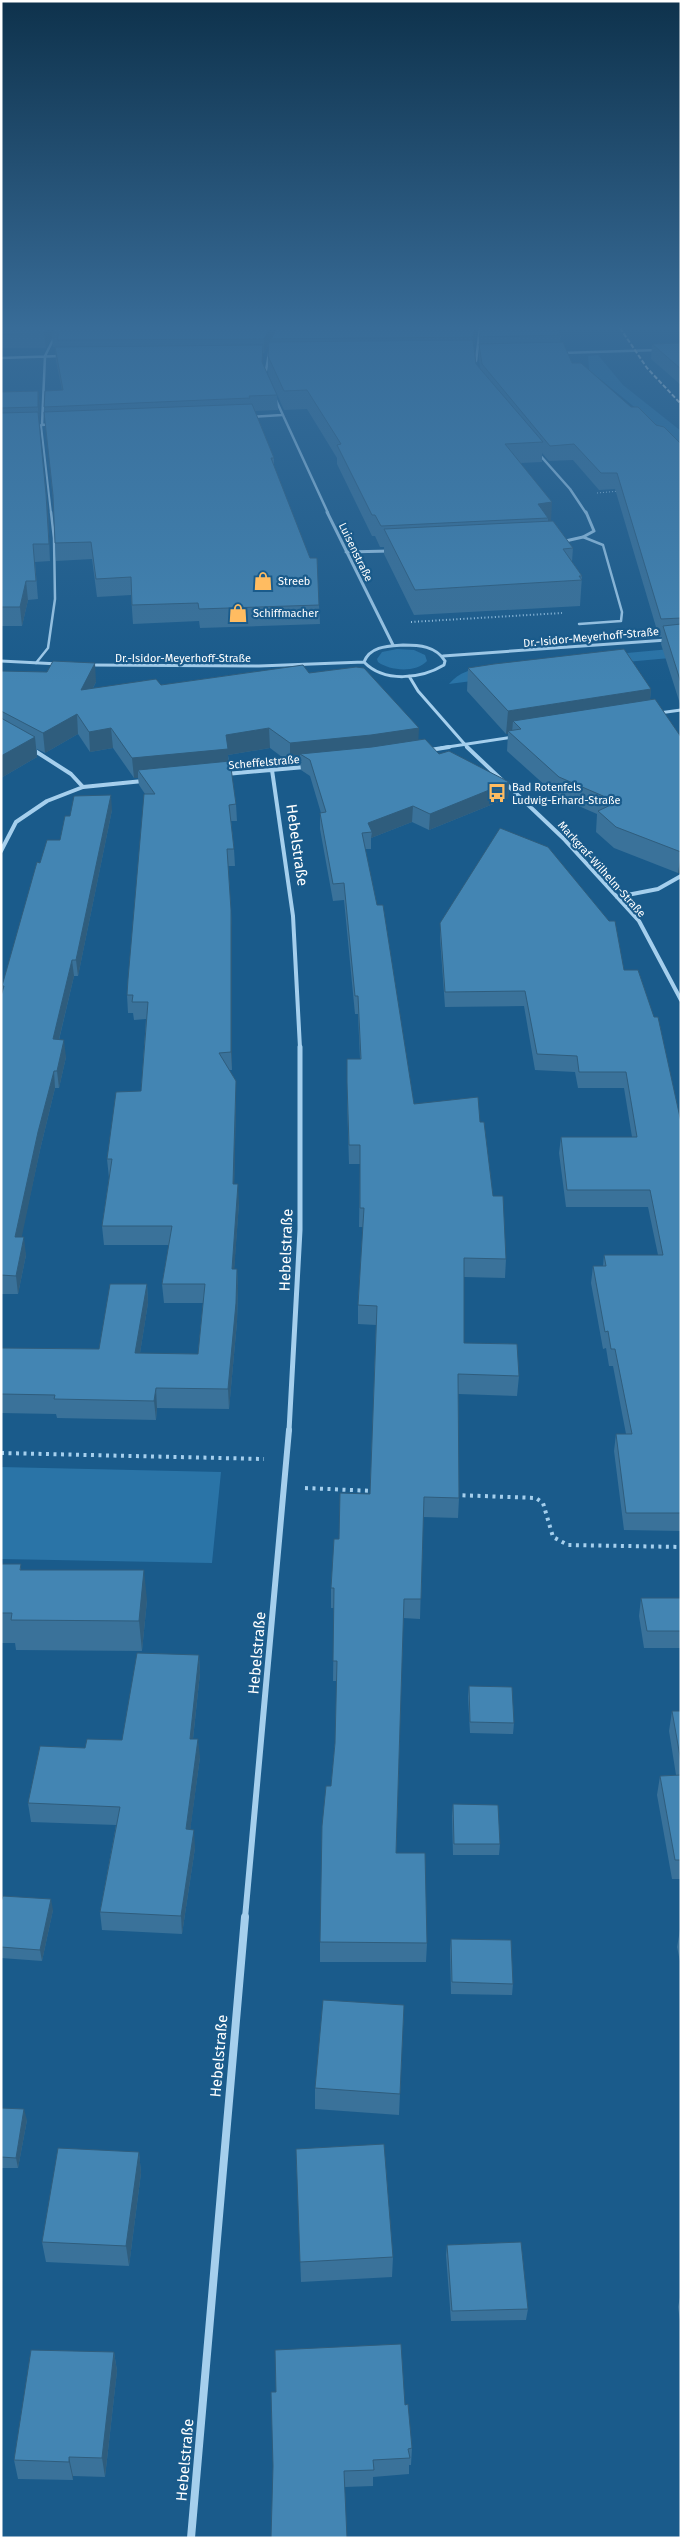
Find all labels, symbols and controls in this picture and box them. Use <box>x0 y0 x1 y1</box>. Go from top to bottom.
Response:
street label: Luisenstraße <box>336 521 375 584</box>
shop icon: Streeb <box>252 570 274 592</box>
place label: Streeb <box>278 575 310 588</box>
shop icon: Schiffmacher <box>227 602 249 624</box>
place label: Schiffmacher <box>253 607 319 620</box>
street label: Dr.-Isidor-Meyerhoff-Straße <box>523 625 659 650</box>
street label: Dr.-Isidor-Meyerhoff-Straße <box>115 652 251 665</box>
street label: Scheffelstraße <box>228 753 300 772</box>
place label: Bad Rotenfels Ludwig-Erhard-Straße <box>512 781 621 807</box>
bus stop icon: Bad Rotenfels Ludwig-Erhard-Straße <box>486 782 508 804</box>
street label: Hebelstraße <box>282 803 312 887</box>
street label: Markgraf-Wilhelm-Straße <box>555 819 648 920</box>
street label: Hebelstraße <box>276 1208 296 1292</box>
street label: Hebelstraße <box>244 1611 270 1695</box>
street label: Hebelstraße <box>206 2014 232 2098</box>
street label: Hebelstraße <box>172 2418 198 2502</box>

